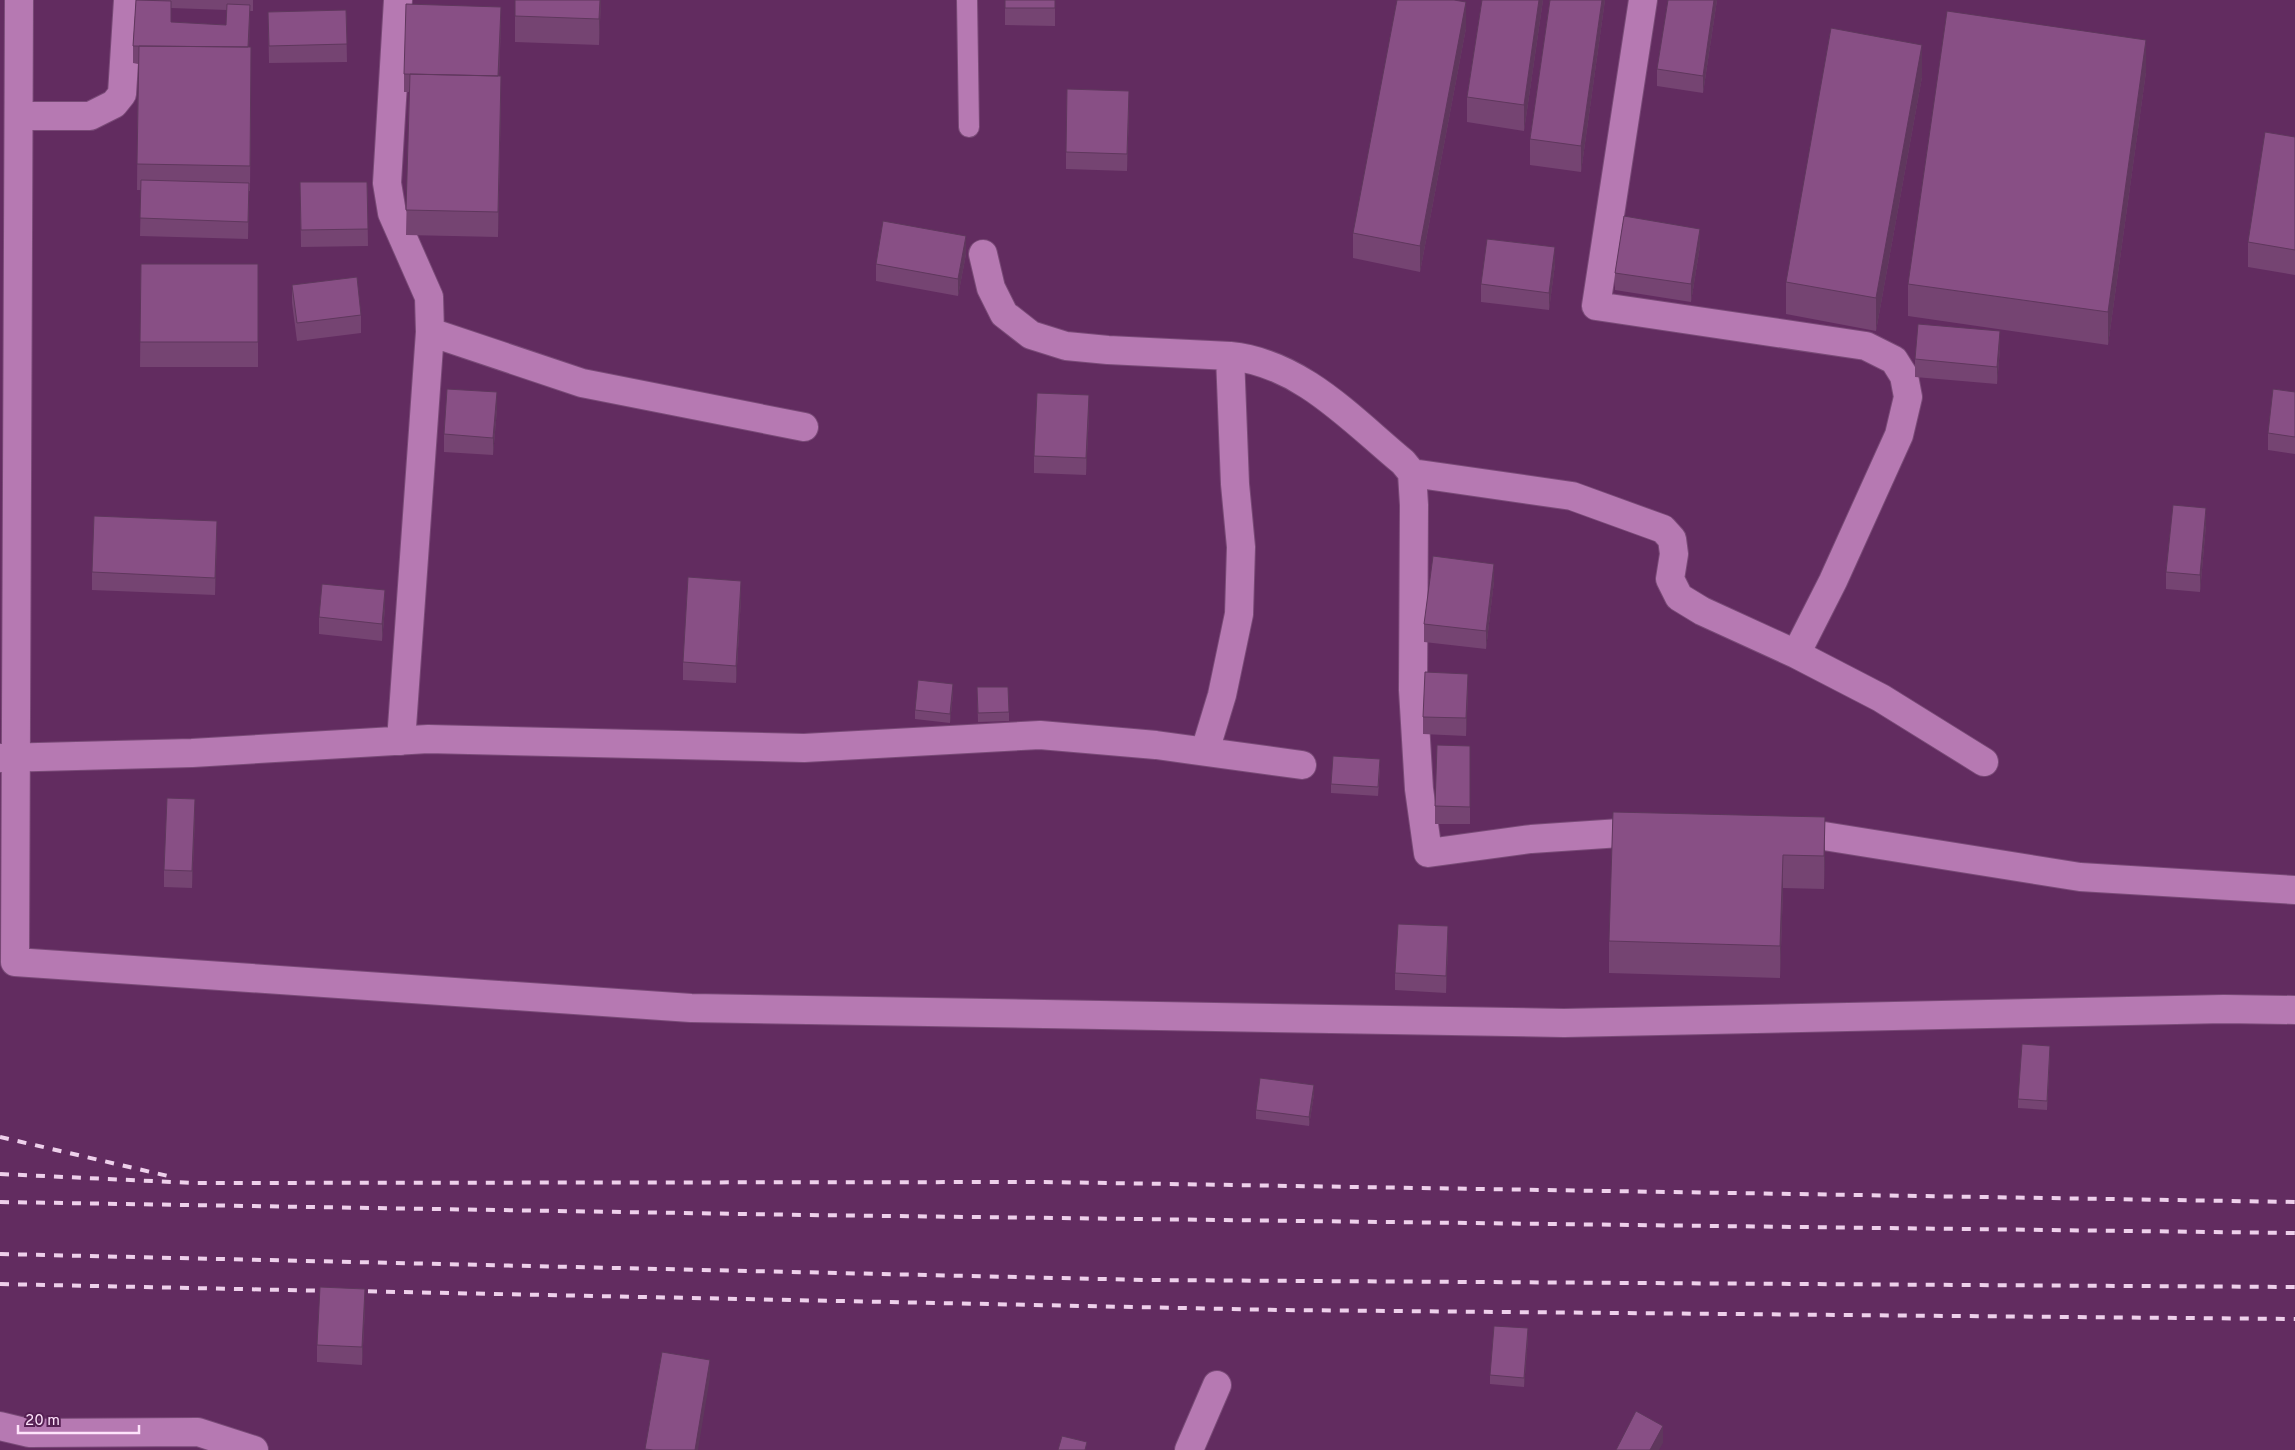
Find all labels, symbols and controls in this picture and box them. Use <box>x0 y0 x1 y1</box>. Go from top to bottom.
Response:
scale bar <box>18 1402 139 1434</box>
text: 20 m <box>25 1412 60 1431</box>

